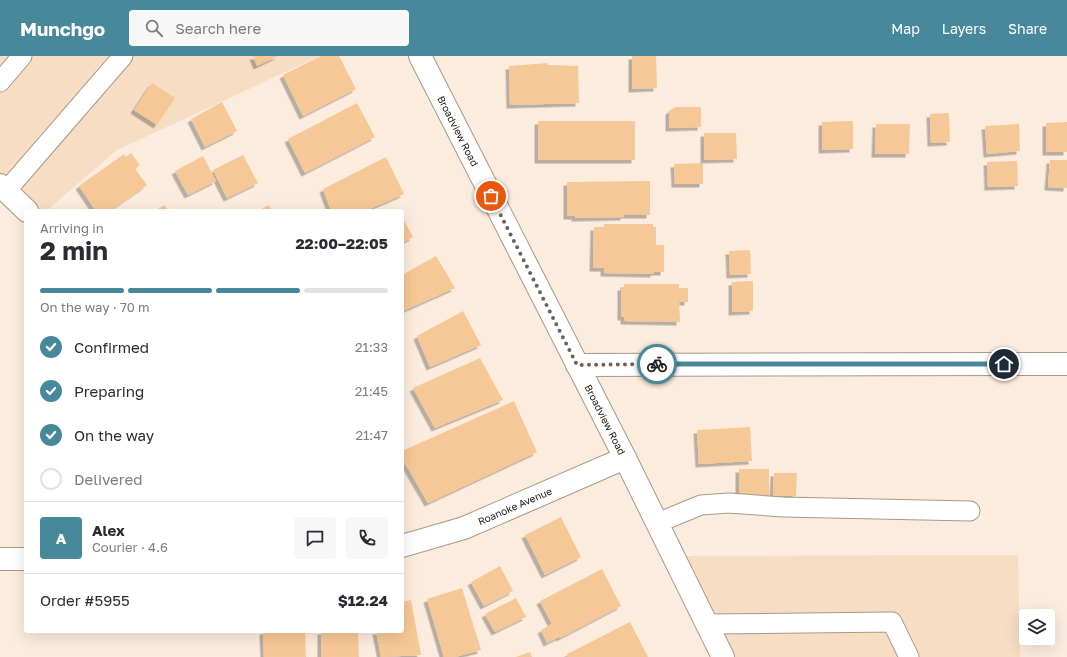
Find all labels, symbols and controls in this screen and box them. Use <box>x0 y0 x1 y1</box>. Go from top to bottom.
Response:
search box <box>129 10 409 46</box>
text: Munchgo <box>20 17 105 40</box>
icon: search <box>143 17 165 39</box>
text: Search here <box>175 19 261 37</box>
text: Map <box>891 20 920 37</box>
text: Layers <box>942 20 986 37</box>
text: Share <box>1008 20 1047 37</box>
street label: Broadview Road <box>435 94 481 168</box>
pin <box>474 179 508 213</box>
icon: bag <box>480 185 502 207</box>
text: Arriving in <box>40 220 104 236</box>
text: 22:00–22:05 <box>295 234 388 252</box>
text: 2 min <box>40 235 108 266</box>
text: On the way · 70 m <box>40 299 150 315</box>
icon: check <box>40 336 62 358</box>
text: Confirmed <box>74 338 149 356</box>
text: 21:33 <box>355 339 388 355</box>
courier <box>637 344 677 384</box>
pin <box>987 347 1021 381</box>
icon: bike <box>646 353 668 375</box>
icon: home <box>993 353 1015 375</box>
icon: check <box>40 380 62 402</box>
text: Preparing <box>74 382 144 400</box>
street label: Broadview Road <box>582 382 628 457</box>
text: 21:45 <box>355 383 388 399</box>
icon: check <box>40 424 62 446</box>
text: On the way <box>74 426 154 444</box>
text: 21:47 <box>355 427 388 443</box>
text: Delivered <box>74 470 142 488</box>
street label: Roanoke Avenue <box>476 484 554 527</box>
button: chat <box>294 517 336 559</box>
button: phone <box>346 517 388 559</box>
text: Alex <box>92 521 125 539</box>
text: A <box>56 529 66 547</box>
text: Courier · 4.6 <box>92 539 168 555</box>
text: Order #5955 <box>40 591 130 609</box>
text: $12.24 <box>338 591 388 609</box>
map controls <box>1019 609 1055 645</box>
button: layers <box>1019 609 1055 645</box>

